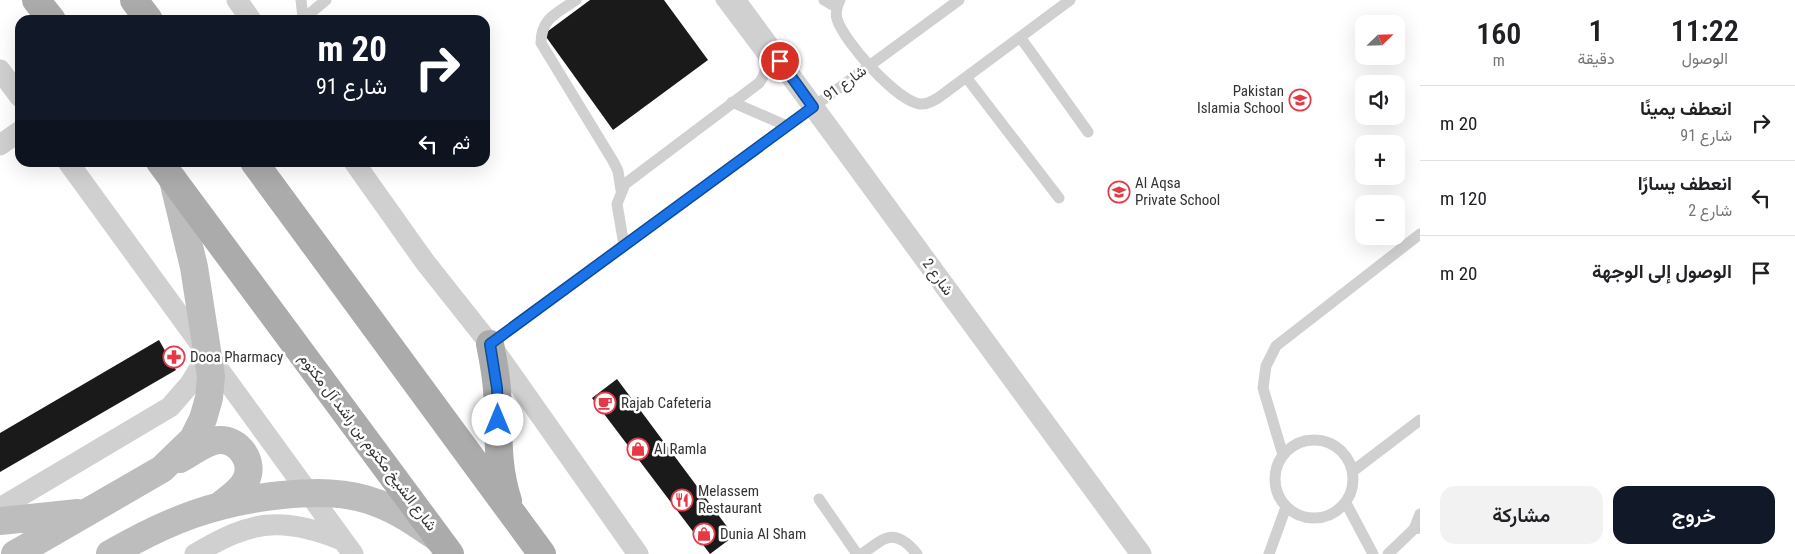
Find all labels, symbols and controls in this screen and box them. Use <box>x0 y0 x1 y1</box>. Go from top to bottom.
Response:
text: 1 <box>1588 13 1604 48</box>
text: 11:22 <box>1671 13 1739 48</box>
north arrow <box>1355 15 1405 65</box>
map controls <box>1355 15 1405 245</box>
text: 160 <box>1476 16 1521 51</box>
text: 20 m <box>318 29 387 70</box>
icon: right <box>405 35 470 100</box>
pin <box>759 40 801 82</box>
icon: arrive <box>766 47 794 75</box>
text: دقيقة <box>1578 49 1615 68</box>
text: الوصول <box>1682 49 1728 68</box>
text: m <box>1493 51 1505 70</box>
street label: شارع 91 <box>820 61 871 106</box>
text: شارع 91 <box>316 74 387 99</box>
button: sound <box>1355 75 1405 125</box>
place label: Pakistan Islamia School <box>1197 82 1284 117</box>
school or university icon: Pakistan Islamia School <box>1288 88 1312 112</box>
text: انعطف يمينًا <box>1640 97 1732 120</box>
icon: right <box>1747 109 1775 137</box>
text: 20 m <box>1440 112 1477 135</box>
text: شارع 91 <box>1680 126 1732 145</box>
icon: left <box>414 130 442 158</box>
text: ثم <box>452 131 470 154</box>
button: + <box>1355 135 1405 185</box>
text: انعطف يسارًا <box>1638 172 1732 195</box>
place label: Al Aqsa Private School <box>1135 174 1220 209</box>
school or university icon: Al Aqsa Private School <box>1107 180 1131 204</box>
icon: left <box>1747 184 1775 212</box>
text: 120 m <box>1440 187 1487 210</box>
button: − <box>1355 195 1405 245</box>
text: شارع 2 <box>1688 201 1732 220</box>
street label: شارع 2 <box>917 255 957 300</box>
icon: arrive <box>1747 259 1775 287</box>
text: الوصول إلى الوجهة <box>1592 260 1732 283</box>
text: 20 m <box>1440 262 1477 285</box>
pharmacy icon: Dooa Pharmacy <box>162 345 186 369</box>
place label: Dooa Pharmacy <box>190 348 283 366</box>
street label: شارع الشيخ مكتوم بن راشد آل مكتوم <box>294 350 441 536</box>
cafe icon: Rajab Cafeteria <box>593 391 617 415</box>
position arrow <box>471 393 523 445</box>
place label: Rajab Cafeteria <box>621 394 712 412</box>
shop icon: Al Ramla <box>626 437 650 461</box>
place label: Al Ramla <box>654 440 707 458</box>
place label: Melassem Restaurant <box>698 482 762 517</box>
button: مشاركة <box>1440 486 1603 544</box>
button: خروج <box>1613 486 1775 544</box>
restaurant icon: Melassem Restaurant <box>670 488 694 512</box>
shop icon: Dunia Al Sham <box>692 522 716 546</box>
place label: Dunia Al Sham <box>720 525 806 543</box>

